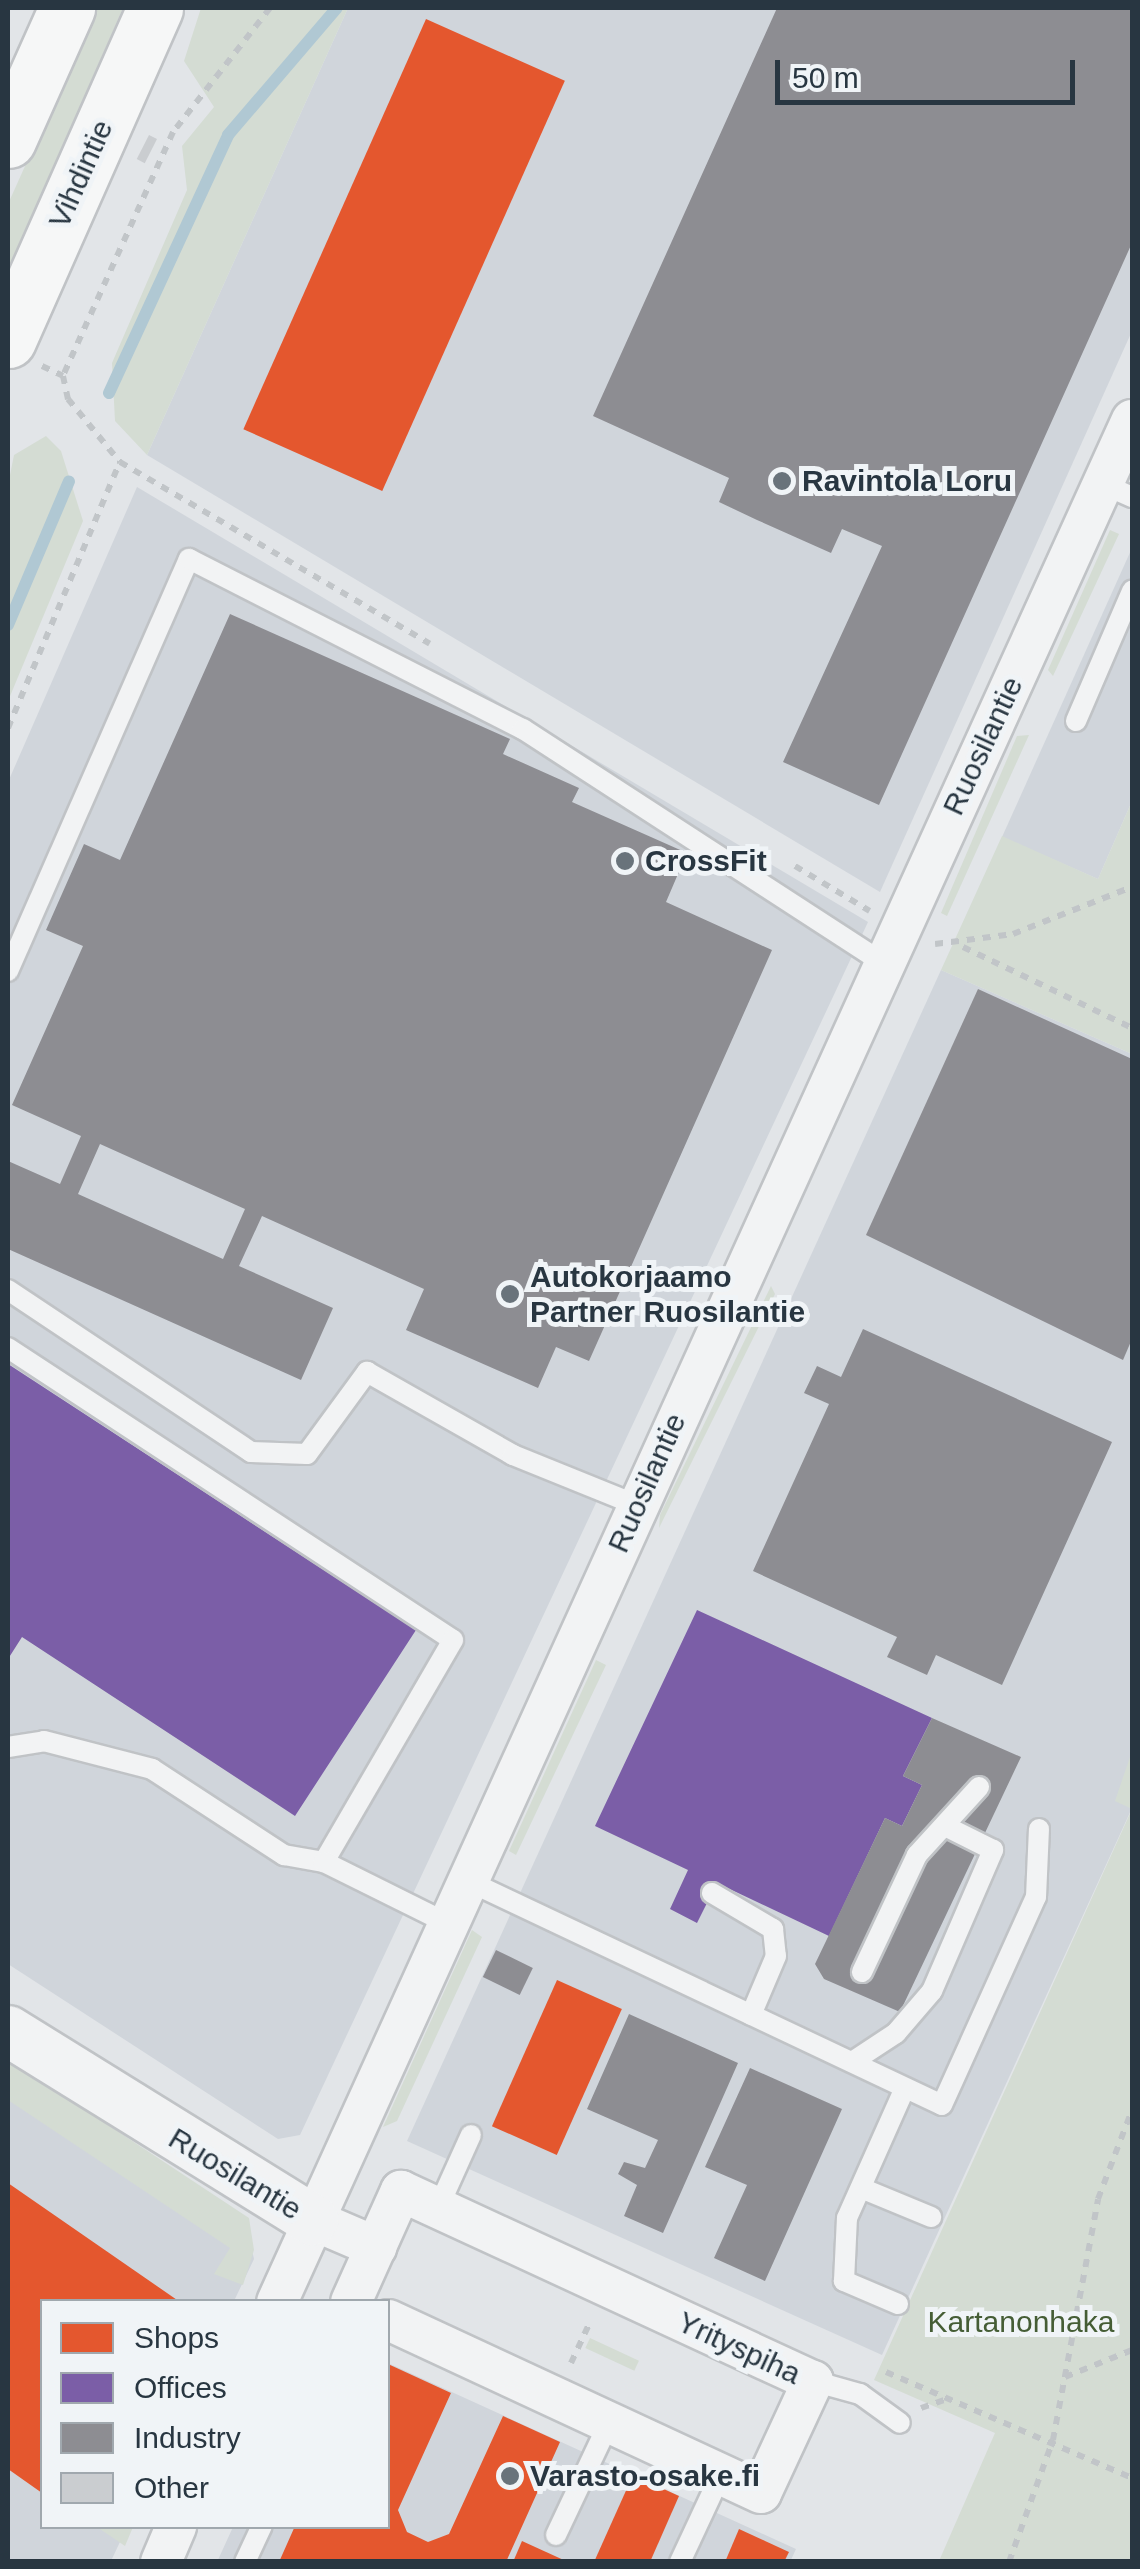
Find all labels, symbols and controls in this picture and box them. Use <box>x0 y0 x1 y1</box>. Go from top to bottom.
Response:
scale bar <box>780 40 1080 102</box>
text: 50 m <box>792 61 859 94</box>
street label: Vihdintie <box>41 114 121 234</box>
place label: Ravintola Loru <box>802 463 1012 499</box>
marker: Ravintola Loru <box>771 470 793 492</box>
street label: Ruosilantie <box>935 671 1031 821</box>
place label: CrossFit <box>645 843 767 879</box>
marker: CrossFit <box>614 850 636 872</box>
place label: Autokorjaamo Partner Ruosilantie <box>530 1259 805 1330</box>
marker: Autokorjaamo Partner Ruosilantie <box>499 1283 521 1305</box>
street label: Ruosilantie <box>600 1408 694 1558</box>
street label: Ruosilantie <box>162 2120 308 2228</box>
legend <box>40 2299 390 2529</box>
street label: Yrityspiha <box>672 2304 806 2392</box>
park label: Kartanonhaka <box>928 2304 1114 2340</box>
text: Shops <box>134 2321 219 2354</box>
text: Offices <box>134 2371 227 2404</box>
text: Industry <box>134 2421 241 2454</box>
place label: Varasto-osake.fi <box>530 2458 760 2494</box>
marker: Varasto-osake.fi <box>499 2465 521 2487</box>
text: Other <box>134 2471 209 2504</box>

